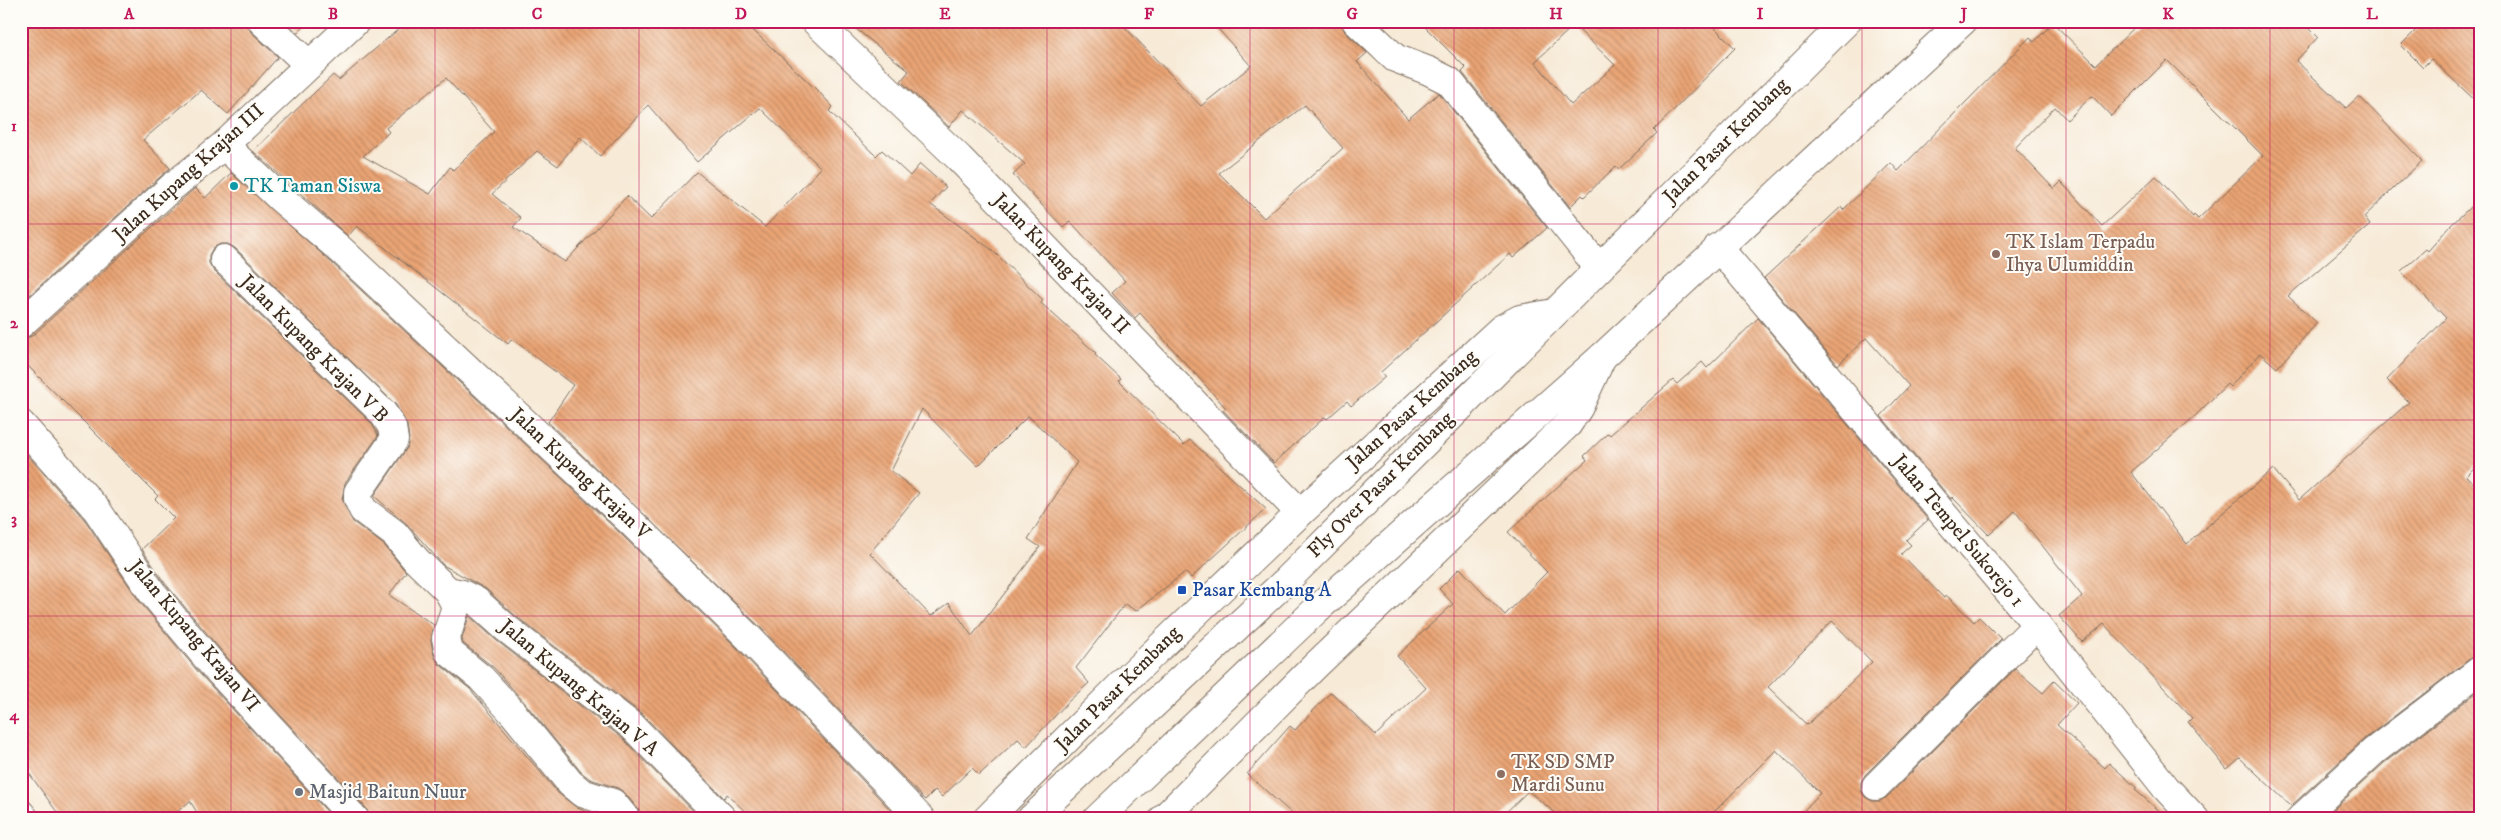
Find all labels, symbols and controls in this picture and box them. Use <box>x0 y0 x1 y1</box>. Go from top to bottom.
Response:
text: A <box>123 4 135 24</box>
text: B <box>328 4 338 24</box>
text: C <box>532 4 542 24</box>
text: D <box>735 4 747 24</box>
text: E <box>939 4 951 24</box>
text: F <box>1144 4 1154 24</box>
text: G <box>1346 4 1358 24</box>
text: H <box>1549 4 1563 24</box>
text: I <box>1757 4 1764 24</box>
text: J <box>1959 4 1968 24</box>
text: K <box>2162 4 2174 24</box>
text: L <box>2366 4 2378 24</box>
street label: Jalan Pasar Kembang <box>1657 73 1794 210</box>
street label: Jalan Kupang Krajan III <box>107 99 270 249</box>
text: 1 <box>11 116 17 136</box>
place label: TK Taman Siswa <box>244 174 382 199</box>
marker: TK Taman Siswa <box>228 180 240 192</box>
street label: Jalan Kupang Krajan II <box>986 187 1135 340</box>
place label: TK Islam Terpadu Ihya Ulumiddin <box>2006 230 2155 278</box>
marker: TK Islam Terpadu Ihya Ulumiddin <box>1990 248 2002 260</box>
street label: Jalan Kupang Krajan V B <box>233 268 393 428</box>
text: 2 <box>10 313 19 333</box>
street label: Jalan Pasar Kembang <box>1340 345 1483 477</box>
street label: Jalan Kupang Krajan V <box>503 401 656 546</box>
street label: Fly Over Pasar Kembang <box>1303 406 1460 563</box>
street label: Jalan Tempel Sukorejo 1 <box>1886 448 2029 612</box>
text: 3 <box>11 509 17 529</box>
street label: Jalan Kupang Krajan VI <box>122 553 265 717</box>
place label: Pasar Kembang A <box>1192 578 1331 603</box>
marker: Pasar Kembang A <box>1176 584 1188 596</box>
street label: Jalan Kupang Krajan V A <box>493 613 664 762</box>
street label: Jalan Pasar Kembang <box>1049 621 1186 758</box>
text: 4 <box>8 705 19 725</box>
place label: TK SD SMP Mardi Sunu <box>1511 750 1615 798</box>
marker: TK SD SMP Mardi Sunu <box>1495 768 1507 780</box>
place label: Masjid Baitun Nuur <box>309 780 467 805</box>
marker: Masjid Baitun Nuur <box>293 786 305 798</box>

